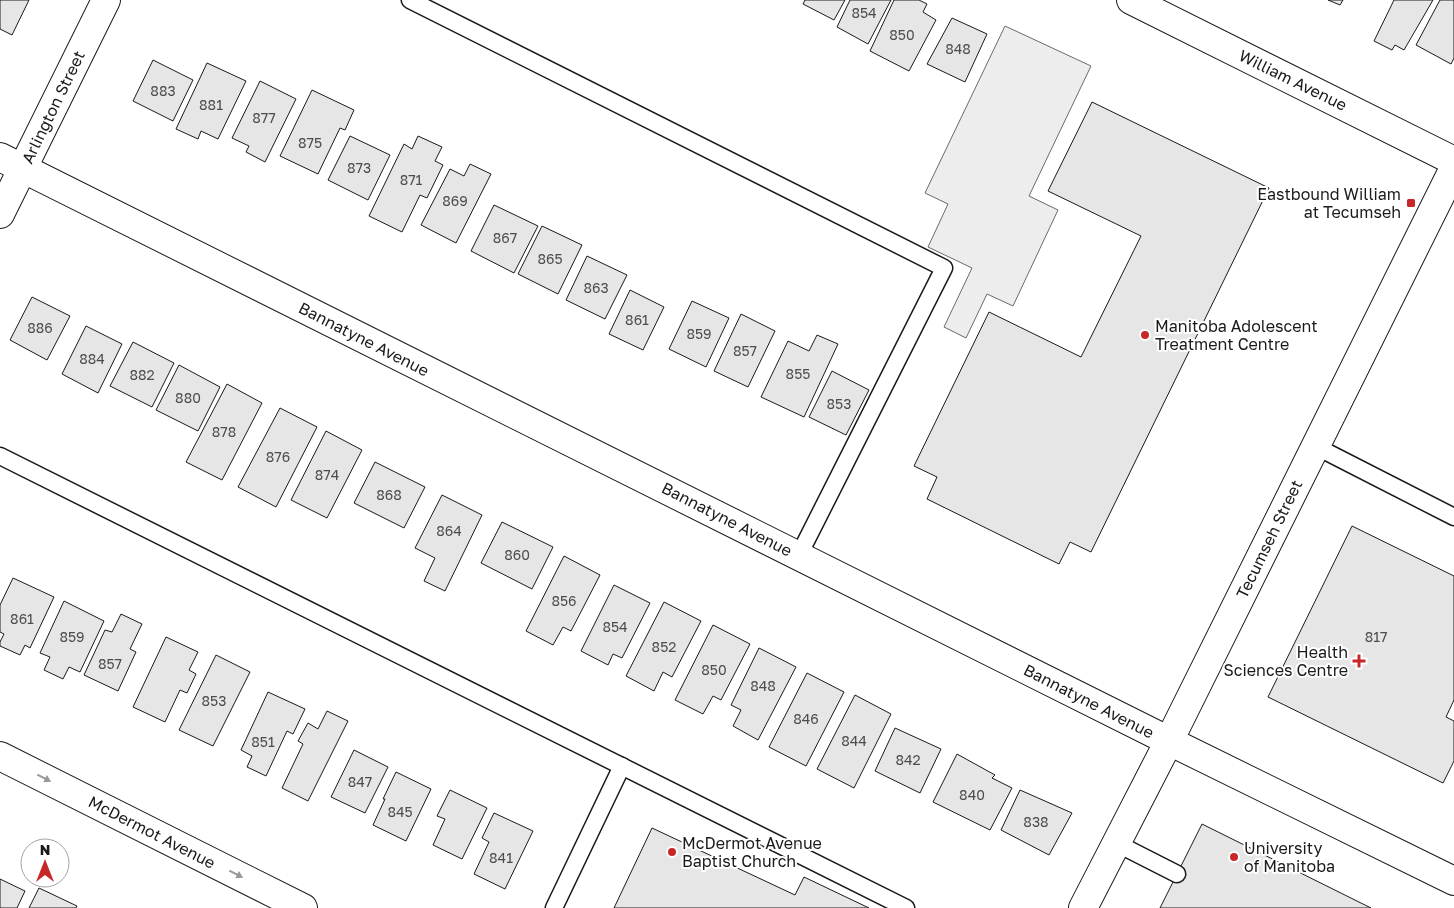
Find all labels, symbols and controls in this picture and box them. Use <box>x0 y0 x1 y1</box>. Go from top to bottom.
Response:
house number: 854 <box>851 4 877 21</box>
house number: 850 <box>889 26 915 43</box>
house number: 848 <box>945 40 971 57</box>
street label: William Avenue <box>1236 45 1350 115</box>
street label: Arlington Street <box>17 47 89 167</box>
house number: 883 <box>150 82 176 99</box>
house number: 881 <box>199 96 223 113</box>
house number: 877 <box>252 109 276 126</box>
house number: 875 <box>298 134 322 151</box>
house number: 873 <box>347 159 371 176</box>
house number: 871 <box>400 171 423 188</box>
place label: Eastbound William at Tecumseh <box>1257 184 1401 222</box>
house number: 869 <box>442 192 468 209</box>
marker: Eastbound William at Tecumseh <box>1405 197 1417 209</box>
house number: 867 <box>493 229 517 246</box>
house number: 865 <box>537 250 563 267</box>
house number: 863 <box>583 279 609 296</box>
street label: Bannatyne Avenue <box>295 297 433 381</box>
house number: 861 <box>625 311 649 328</box>
place label: Manitoba Adolescent Treatment Centre <box>1155 316 1318 354</box>
house number: 886 <box>27 319 53 336</box>
house number: 859 <box>686 325 712 342</box>
marker: Manitoba Adolescent Treatment Centre <box>1139 329 1151 341</box>
house number: 857 <box>733 342 757 359</box>
house number: 884 <box>79 350 105 367</box>
house number: 855 <box>786 365 810 382</box>
house number: 882 <box>129 366 155 383</box>
house number: 880 <box>175 389 201 406</box>
house number: 853 <box>827 395 851 412</box>
house number: 878 <box>212 423 236 440</box>
house number: 876 <box>266 448 290 465</box>
house number: 874 <box>315 466 339 483</box>
street label: Bannatyne Avenue <box>658 477 796 561</box>
street label: Tecumseh Street <box>1232 477 1306 601</box>
house number: 868 <box>376 486 402 503</box>
house number: 864 <box>436 522 462 539</box>
house number: 860 <box>504 546 530 563</box>
house number: 856 <box>551 592 577 609</box>
house number: 861 <box>10 610 34 627</box>
house number: 854 <box>602 618 628 635</box>
house number: 859 <box>59 628 85 645</box>
house number: 817 <box>1365 628 1387 645</box>
house number: 852 <box>652 638 676 655</box>
place label: Health Sciences Centre <box>1224 642 1348 680</box>
marker: Health Sciences Centre <box>1352 654 1366 668</box>
house number: 857 <box>98 655 122 672</box>
street label: Bannatyne Avenue <box>1020 659 1158 743</box>
house number: 850 <box>701 661 727 678</box>
house number: 848 <box>750 677 776 694</box>
house number: 853 <box>202 692 226 709</box>
house number: 846 <box>793 710 819 727</box>
house number: 844 <box>841 732 867 749</box>
house number: 851 <box>251 733 275 750</box>
house number: 842 <box>895 751 921 768</box>
house number: 847 <box>348 773 372 790</box>
one-way arrow <box>36 774 51 782</box>
house number: 840 <box>959 786 985 803</box>
street label: McDermot Avenue <box>85 791 219 873</box>
house number: 845 <box>387 803 413 820</box>
house number: 838 <box>1023 813 1049 830</box>
place label: McDermot Avenue Baptist Church <box>682 833 822 871</box>
north arrow <box>20 838 70 888</box>
place label: University of Manitoba <box>1244 838 1335 876</box>
text: N <box>40 841 50 858</box>
marker: McDermot Avenue Baptist Church <box>666 846 678 858</box>
house number: 841 <box>489 849 513 866</box>
marker: University of Manitoba <box>1228 851 1240 863</box>
one-way arrow <box>229 870 243 878</box>

